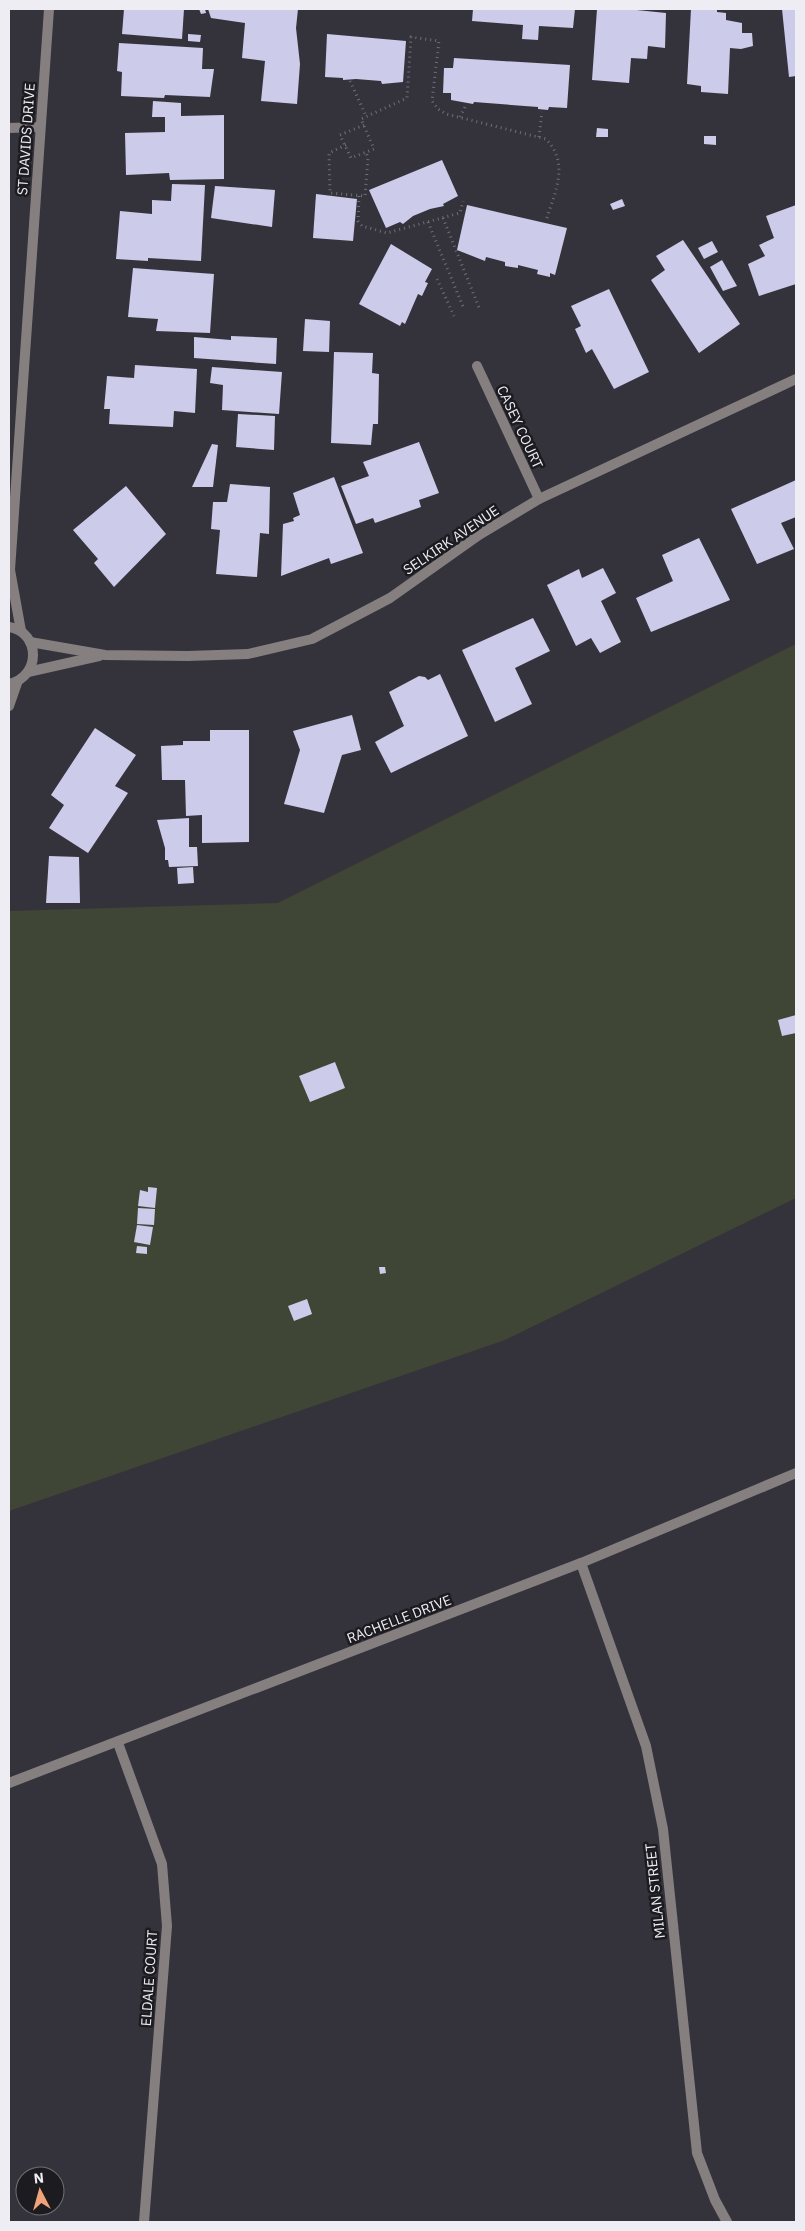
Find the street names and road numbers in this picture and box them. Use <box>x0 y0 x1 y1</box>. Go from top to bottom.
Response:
street label: ST DAVIDS DRIVE <box>13 82 39 196</box>
street label: CASEY COURT <box>493 382 547 472</box>
street label: SELKIRK AVENUE <box>400 501 502 579</box>
street label: RACHELLE DRIVE <box>344 1591 454 1647</box>
street label: MILAN STREET <box>641 1842 669 1940</box>
street label: ELDALE COURT <box>137 1929 161 2027</box>

